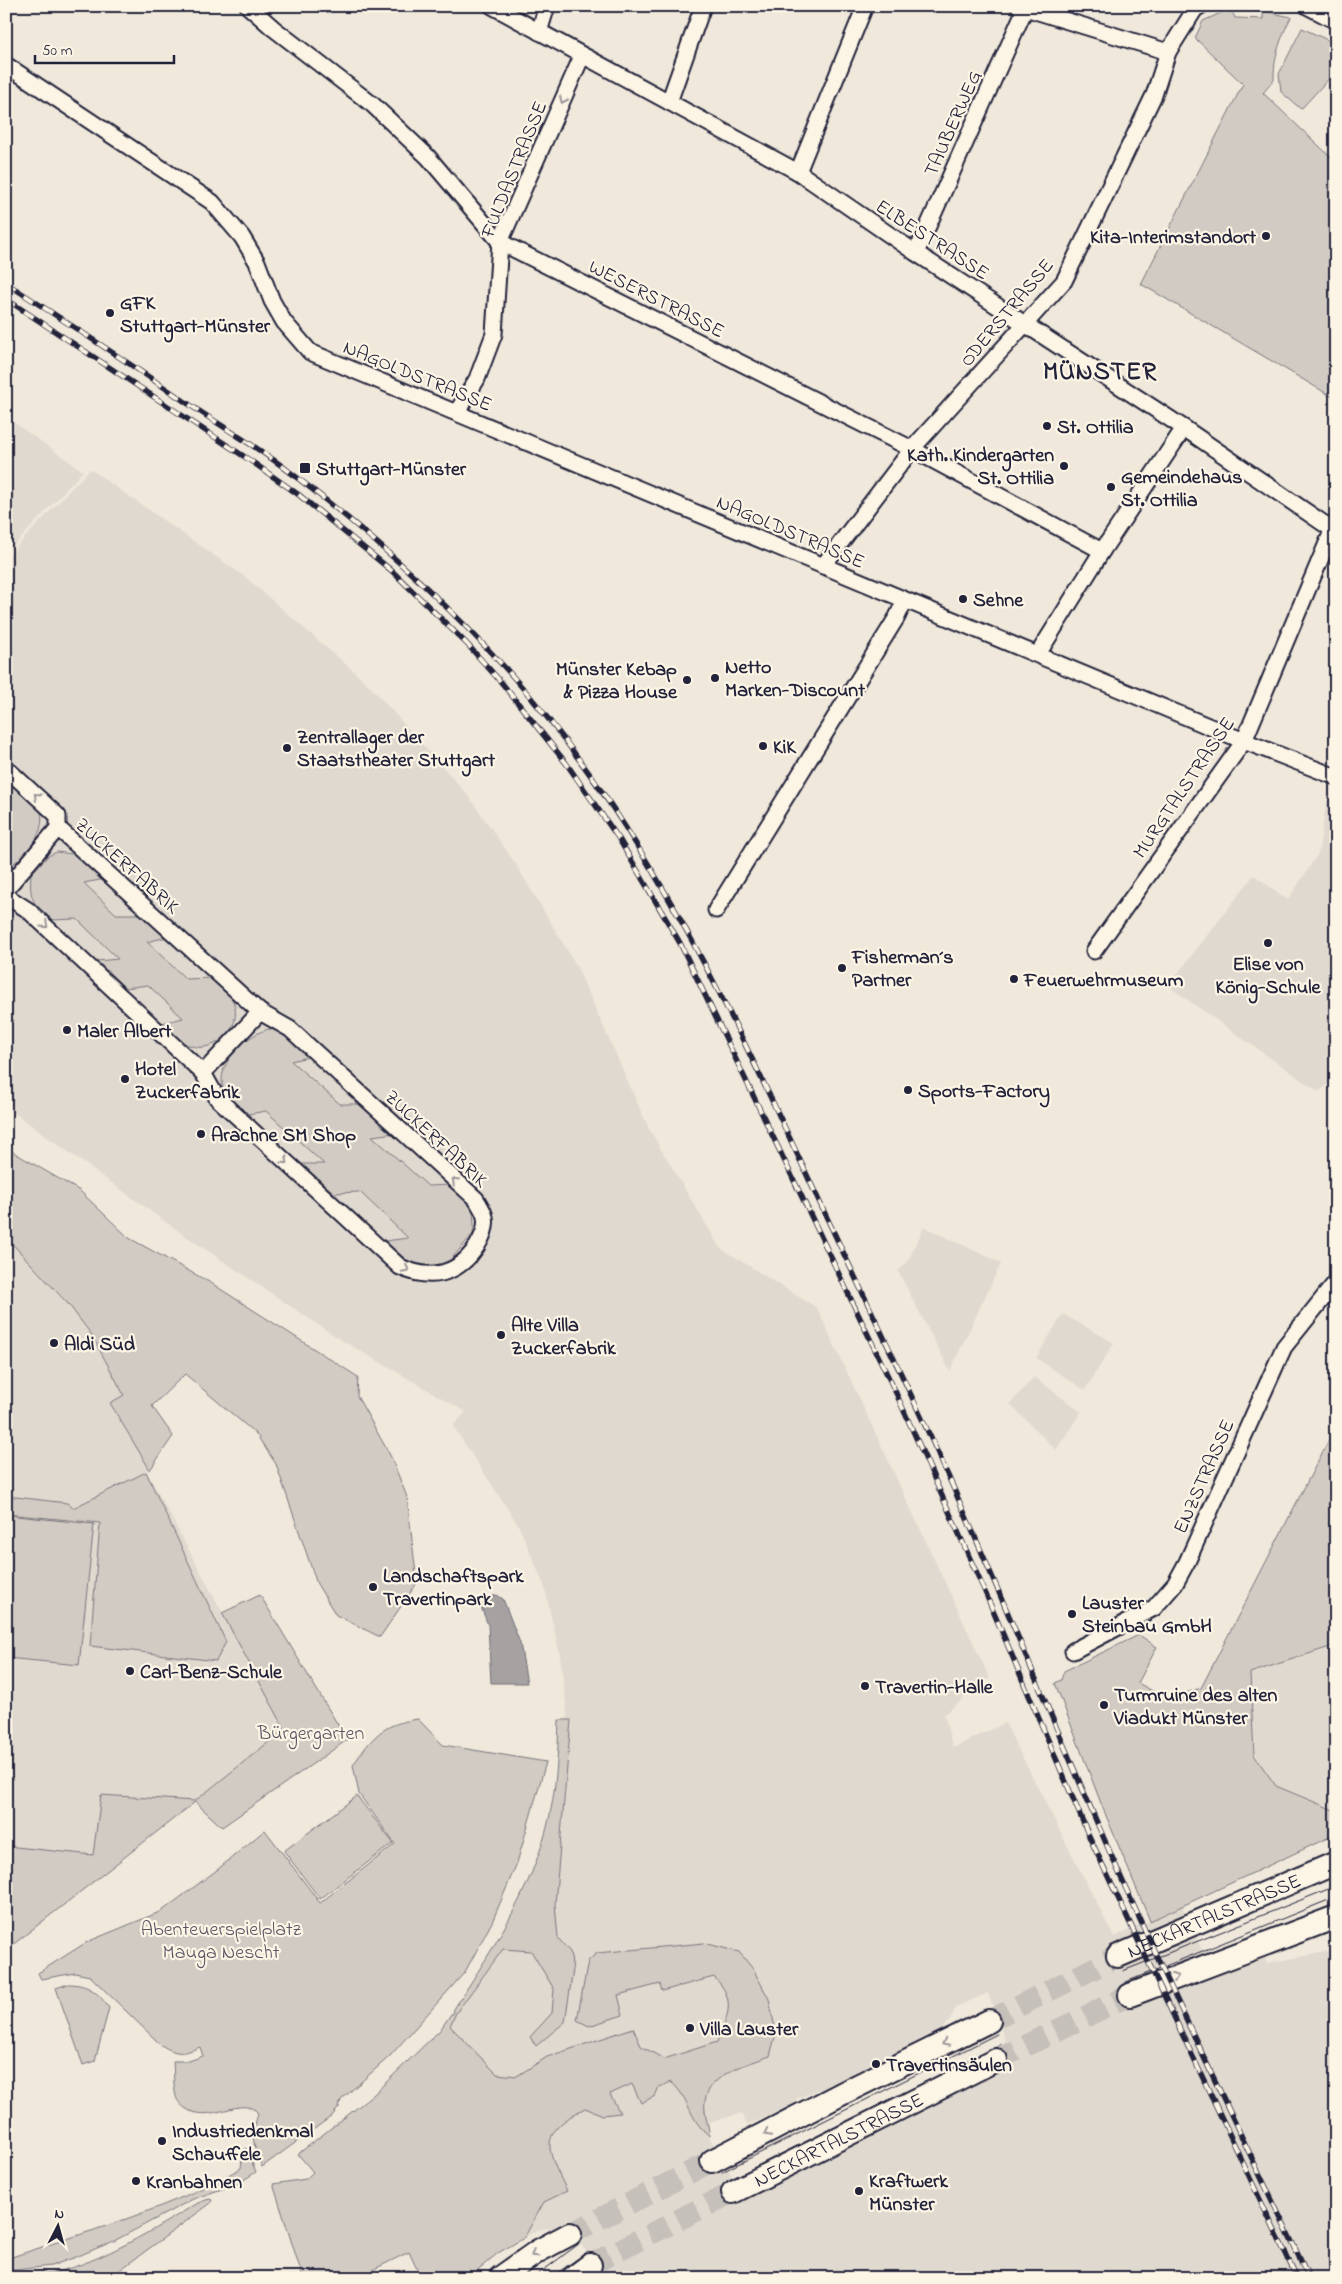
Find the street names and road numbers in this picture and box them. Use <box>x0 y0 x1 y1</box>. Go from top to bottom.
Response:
street label: TAUBERWEG <box>918 66 991 182</box>
street label: FULDASTRASSE <box>474 97 556 244</box>
street label: ELBESTRASSE <box>869 193 994 289</box>
street label: WESERSTRASSE <box>583 253 729 347</box>
street label: ODERSTRASSE <box>954 253 1062 374</box>
street label: NAGOLDSTRASSE <box>338 334 496 420</box>
street label: NAGOLDSTRASSE <box>711 489 869 578</box>
street label: MURGTALSTRASSE <box>1127 712 1243 865</box>
street label: ZUCKERFABRIK <box>68 812 185 922</box>
street label: ZUCKERFABRIK <box>377 1084 494 1196</box>
street label: ENZSTRASSE <box>1167 1415 1243 1539</box>
street label: NECKARTALSTRASSE <box>1123 1868 1306 1967</box>
street label: NECKARTALSTRASSE <box>750 2087 929 2196</box>

